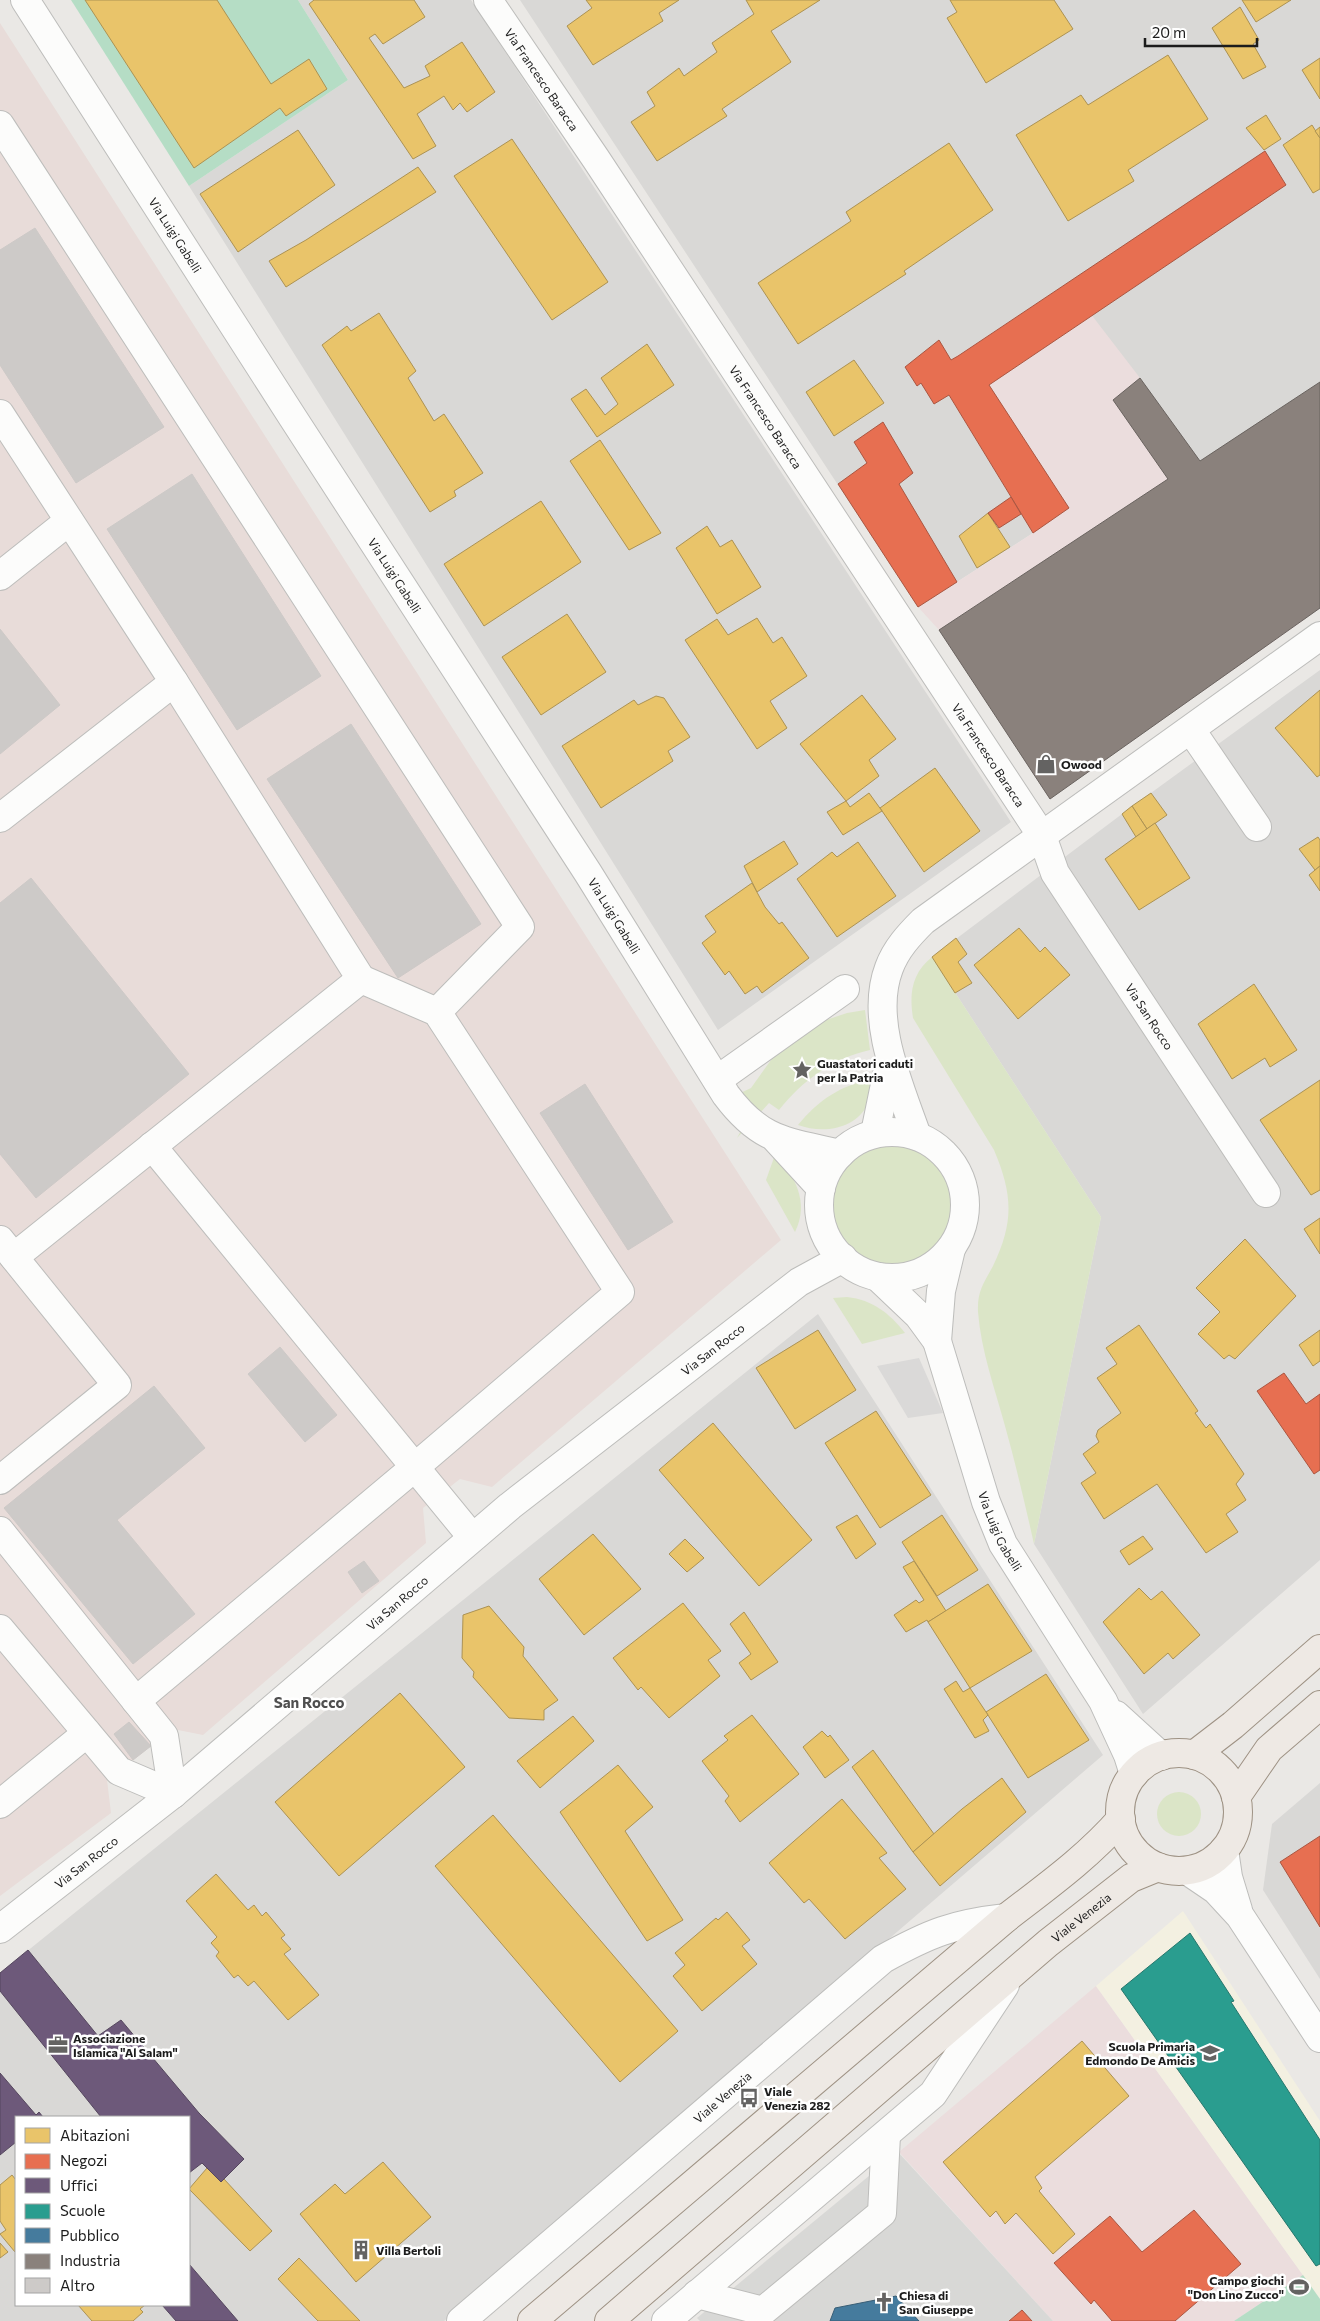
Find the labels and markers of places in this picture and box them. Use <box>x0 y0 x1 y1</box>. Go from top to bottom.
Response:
shop icon: Owood <box>1035 753 1057 775</box>
place label: Owood <box>1061 757 1102 771</box>
place label: Guastatori caduti per la Patria <box>817 1056 913 1084</box>
place icon: Guastatori caduti per la Patria <box>791 1059 813 1081</box>
place label: Associazione Islamica "Al Salam" <box>73 2031 178 2059</box>
office icon: Associazione Islamica "Al Salam" <box>47 2034 69 2056</box>
place label: Scuola Primaria Edmondo De Amicis <box>1085 2039 1195 2067</box>
school or university icon: Scuola Primaria Edmondo De Amicis <box>1199 2042 1221 2064</box>
place label: Viale Venezia 282 <box>764 2084 831 2112</box>
bus stop icon: Viale Venezia 282 <box>738 2087 760 2109</box>
building icon: Villa Bertoli <box>350 2239 372 2261</box>
place label: Villa Bertoli <box>376 2243 441 2257</box>
place label: Campo giochi "Don Lino Zucco" <box>1188 2273 1284 2301</box>
sports icon: Campo giochi "Don Lino Zucco" <box>1288 2276 1310 2298</box>
place label: Chiesa di San Giuseppe <box>899 2288 973 2316</box>
church icon: Chiesa di San Giuseppe <box>873 2291 895 2313</box>

